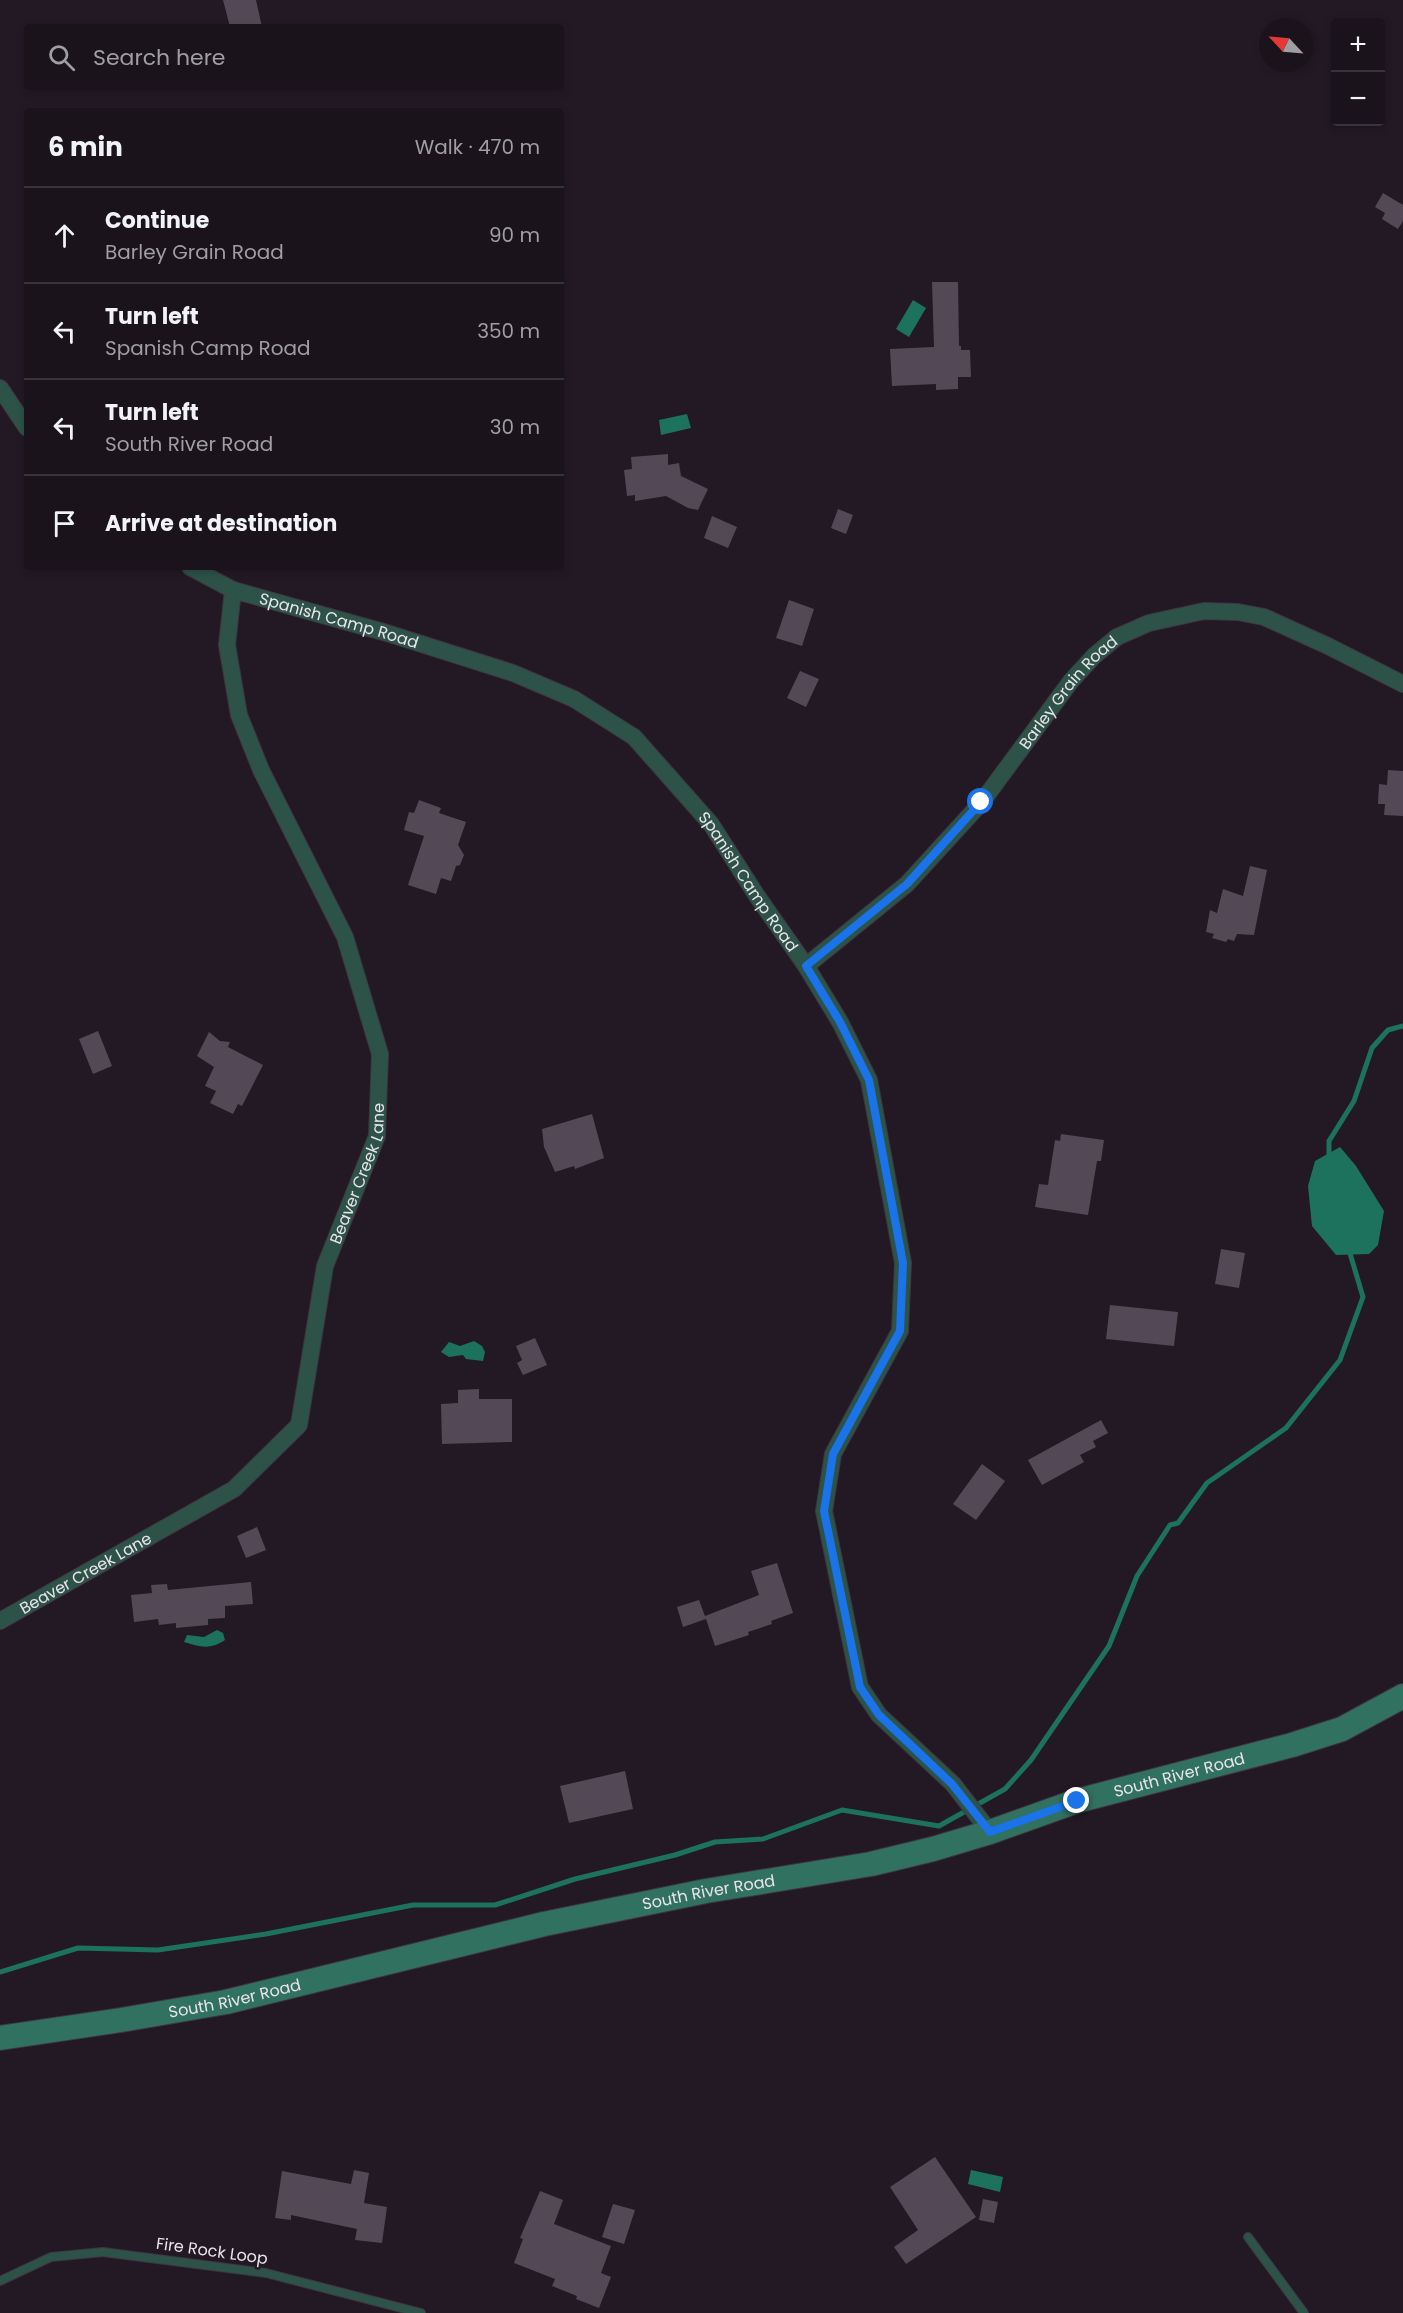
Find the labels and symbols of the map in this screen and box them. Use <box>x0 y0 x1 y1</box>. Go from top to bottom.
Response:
north arrow <box>1259 18 1313 72</box>
street label: Spanish Camp Road <box>257 586 422 654</box>
street label: Barley Grain Road <box>1013 630 1122 754</box>
route start <box>967 788 993 814</box>
street label: Spanish Camp Road <box>693 806 804 956</box>
street label: Beaver Creek Lane <box>324 1102 390 1247</box>
street label: Beaver Creek Lane <box>15 1526 156 1619</box>
street label: South River Road <box>1111 1746 1247 1803</box>
route end <box>1063 1787 1089 1813</box>
street label: South River Road <box>640 1868 777 1915</box>
street label: South River Road <box>167 1973 303 2023</box>
street label: Fire Rock Loop <box>155 2232 270 2270</box>

